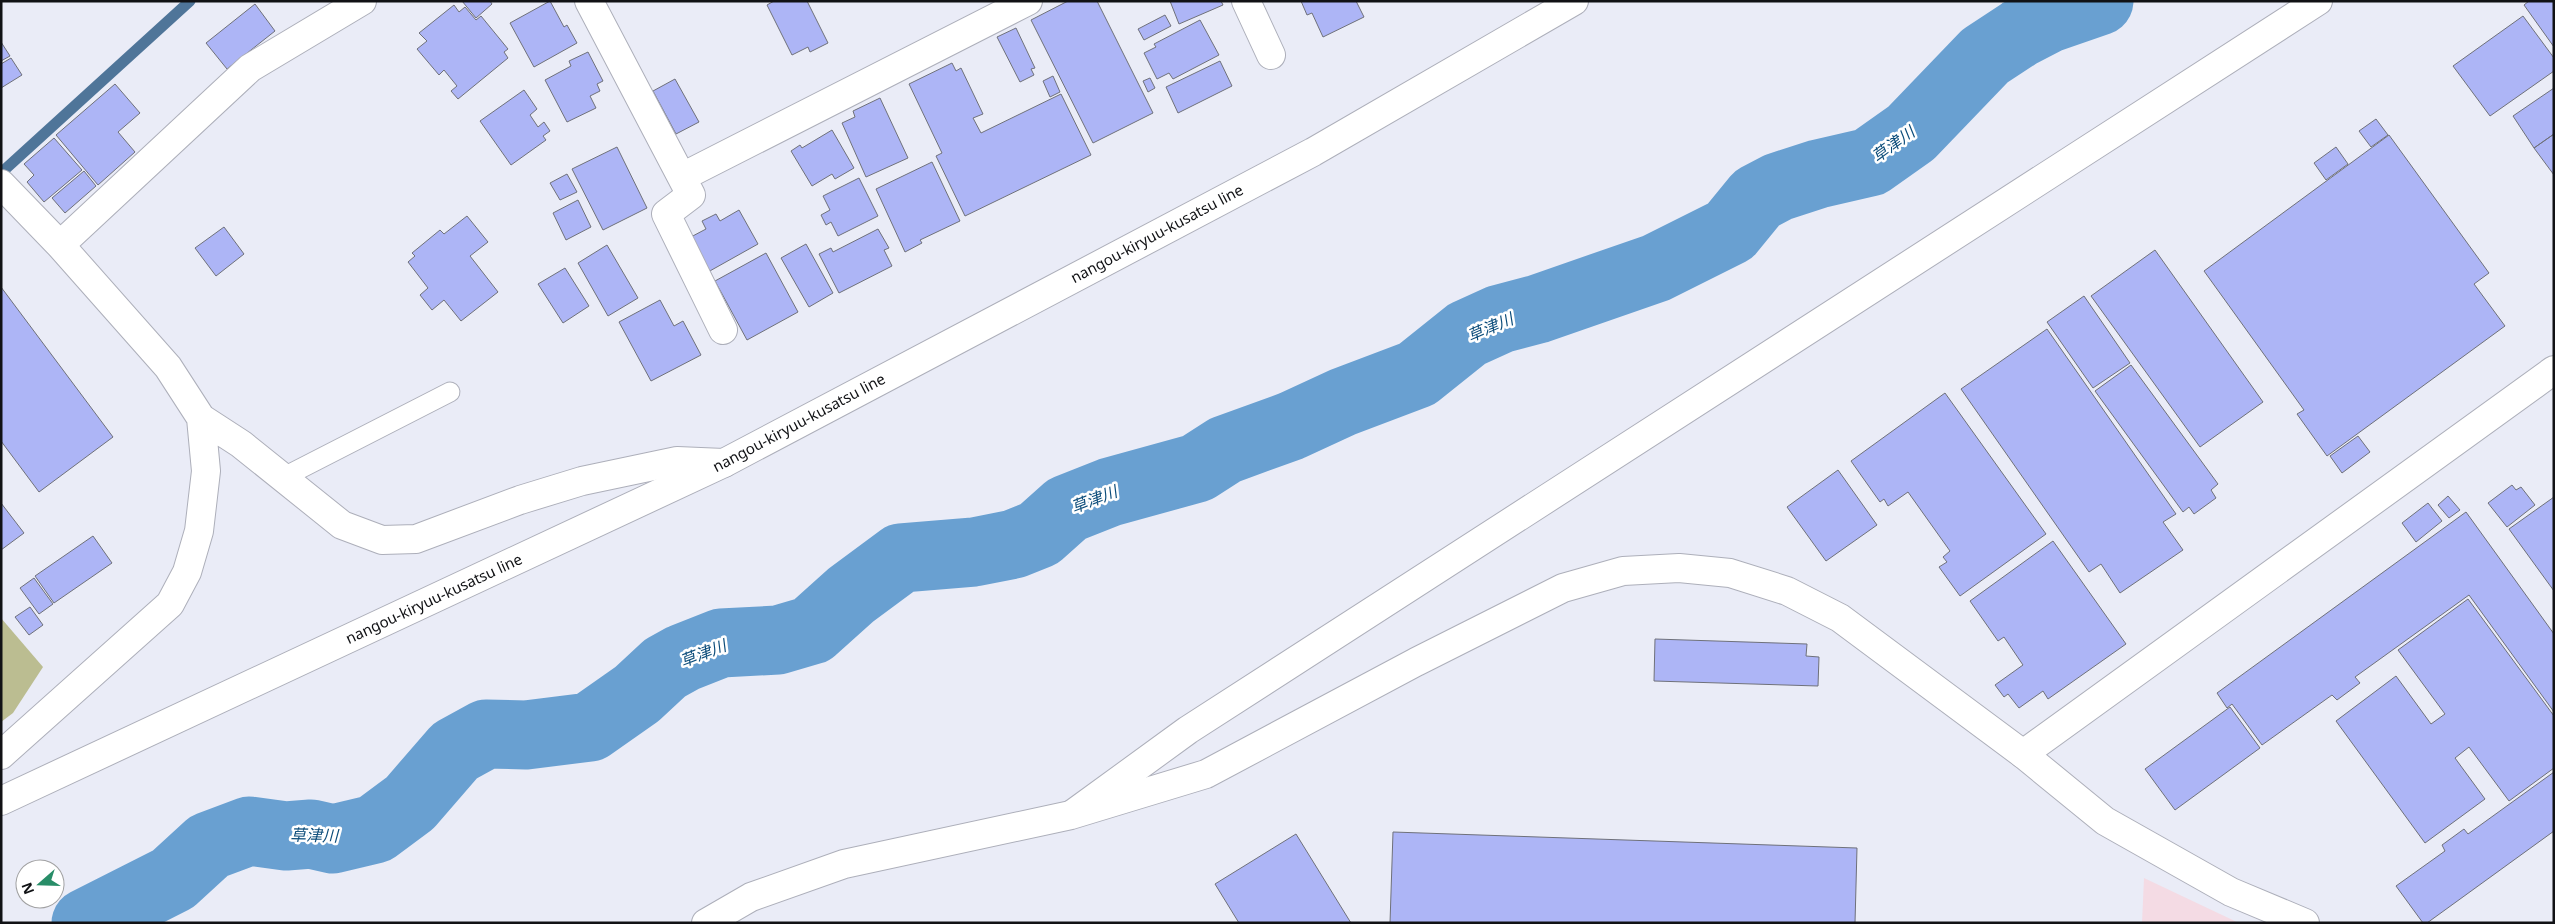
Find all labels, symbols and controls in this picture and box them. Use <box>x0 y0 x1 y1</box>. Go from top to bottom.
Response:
water label: 草津川 <box>1867 120 1920 167</box>
street label: nangou-kiryuu-kusatsu line <box>1067 179 1246 287</box>
water label: 草津川 <box>1464 307 1518 347</box>
street label: nangou-kiryuu-kusatsu line <box>709 368 888 476</box>
water label: 草津川 <box>1068 479 1122 518</box>
street label: nangou-kiryuu-kusatsu line <box>342 548 525 648</box>
water label: 草津川 <box>677 633 731 672</box>
water label: 草津川 <box>290 824 340 846</box>
north arrow <box>15 859 65 909</box>
text: N <box>16 880 38 897</box>

